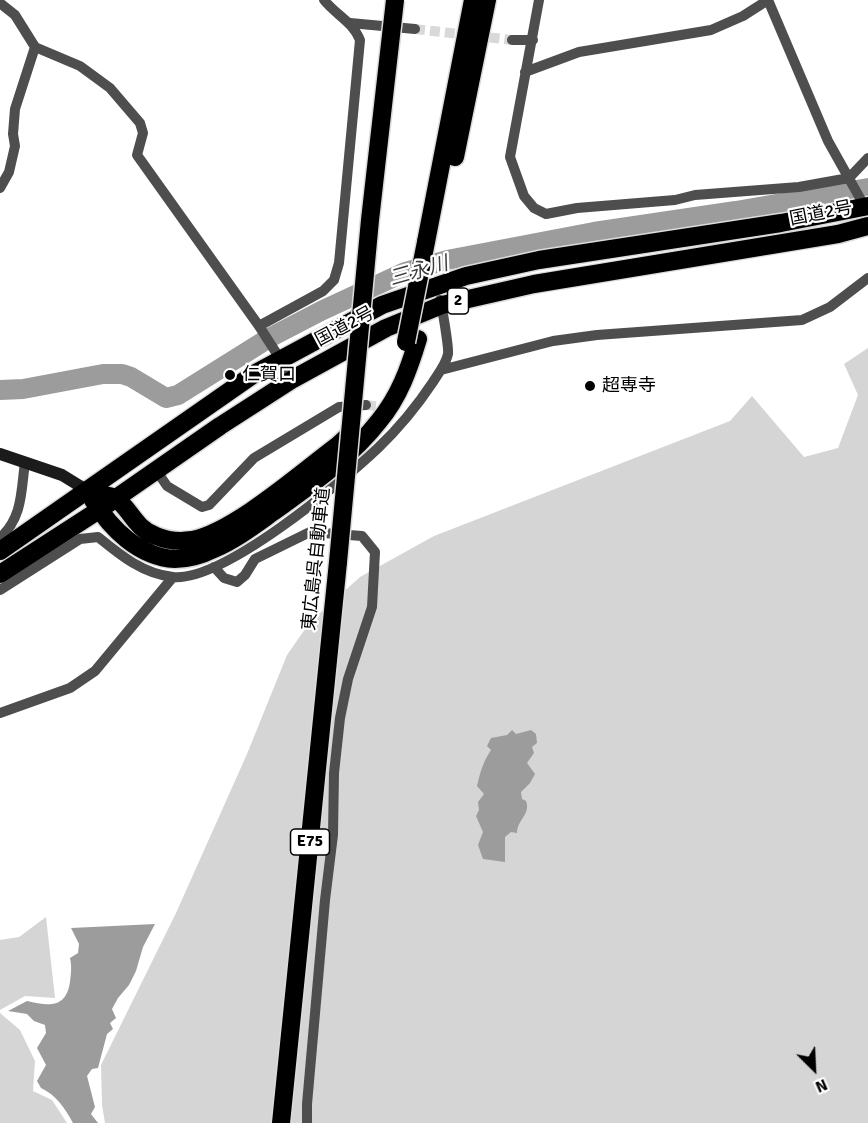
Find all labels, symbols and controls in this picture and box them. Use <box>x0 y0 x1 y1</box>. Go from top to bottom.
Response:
street label: 国道2号 <box>788 197 854 231</box>
water label: 三永川 <box>387 252 451 292</box>
road number: 2 <box>448 288 468 314</box>
street label: 国道2号 <box>312 303 378 351</box>
place label: 仁賀口 <box>242 364 296 386</box>
marker: 仁賀口 <box>223 368 237 382</box>
place label: 超専寺 <box>602 375 656 397</box>
marker: 超専寺 <box>583 379 597 393</box>
street label: 東広島呉自動車道 <box>299 486 335 632</box>
road number: E75 <box>290 829 330 855</box>
north arrow <box>784 1039 844 1099</box>
text: N <box>812 1074 830 1097</box>

